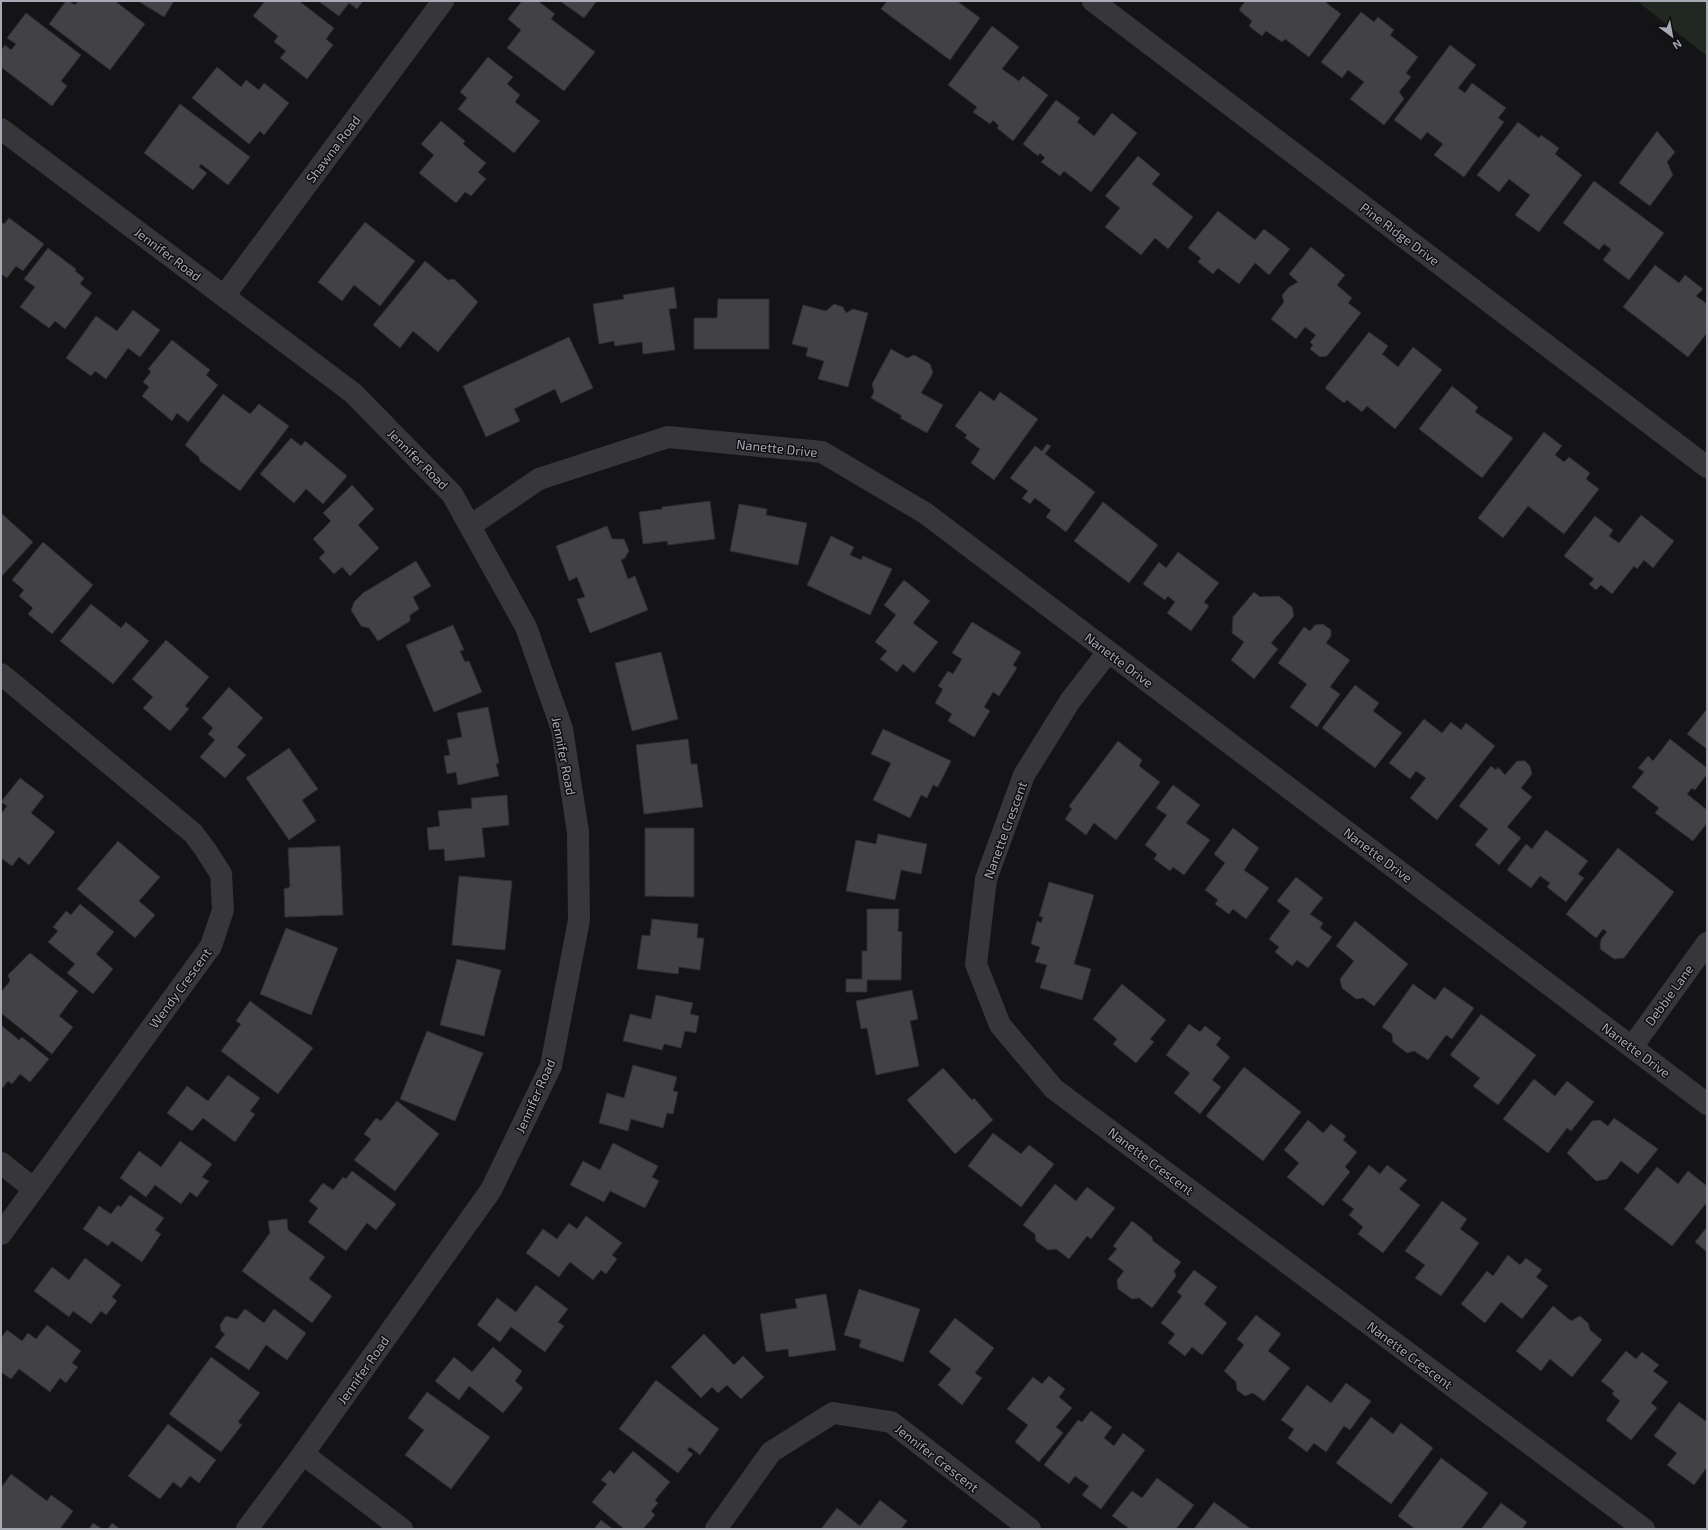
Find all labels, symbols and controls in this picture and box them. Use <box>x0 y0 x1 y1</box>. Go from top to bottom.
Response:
north arrow <box>1652 16 1692 56</box>
text: N <box>1671 37 1684 53</box>
street label: Shawna Road <box>302 112 364 186</box>
street label: Pine Ridge Drive <box>1357 199 1443 269</box>
street label: Jennifer Road <box>132 224 204 284</box>
street label: Jennifer Road <box>384 425 452 493</box>
street label: Nanette Drive <box>736 436 818 460</box>
street label: Nanette Drive <box>1082 629 1156 691</box>
street label: Jennifer Road <box>549 716 579 796</box>
street label: Nanette Crescent <box>980 779 1030 881</box>
street label: Nanette Drive <box>1341 824 1415 886</box>
street label: Wendy Crescent <box>146 945 215 1031</box>
street label: Debbie Lane <box>1641 961 1697 1029</box>
street label: Nanette Drive <box>1599 1019 1673 1081</box>
street label: Jennifer Road <box>512 1057 558 1135</box>
street label: Nanette Crescent <box>1105 1124 1197 1198</box>
street label: Nanette Crescent <box>1364 1318 1456 1392</box>
street label: Jennifer Road <box>334 1333 392 1407</box>
street label: Jennifer Crescent <box>892 1421 982 1495</box>

